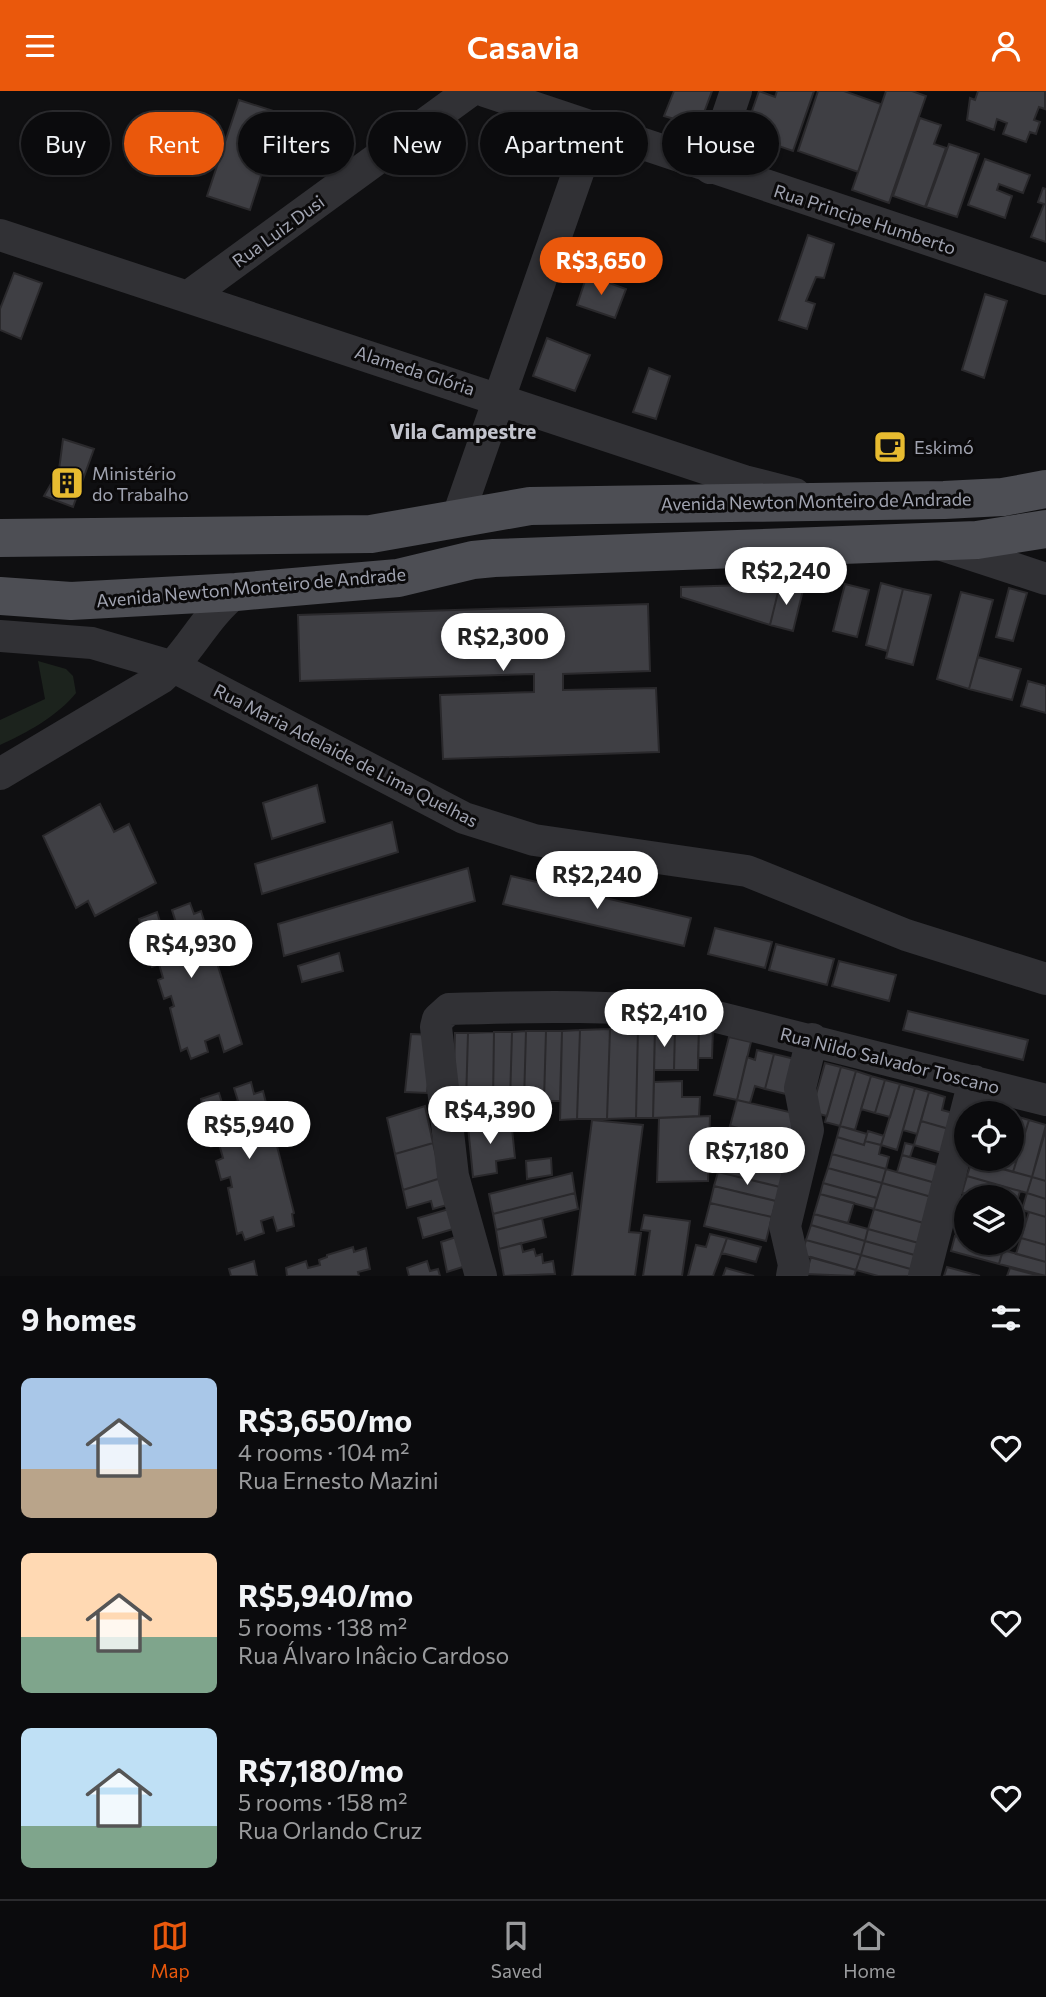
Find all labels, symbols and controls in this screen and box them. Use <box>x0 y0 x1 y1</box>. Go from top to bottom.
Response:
text: Casavia <box>467 26 579 66</box>
icon: menu <box>21 27 59 65</box>
icon: person <box>987 27 1025 65</box>
chip: Buy <box>21 112 110 175</box>
chip: Rent <box>124 112 224 175</box>
chip: Filters <box>238 112 354 175</box>
chip: New <box>368 112 466 175</box>
chip: Apartment <box>480 112 648 175</box>
chip: House <box>662 112 779 175</box>
street label: Rua Principe Humberto <box>771 179 959 259</box>
street label: Rua Luiz Dusi <box>228 190 328 272</box>
pin: R$3,650 <box>536 237 666 297</box>
text: R$3,650 <box>556 246 646 274</box>
street label: Alameda Glória <box>352 340 478 400</box>
district label: Vila Campestre <box>390 418 536 443</box>
cafe icon: Eskimó <box>871 428 909 466</box>
place label: Eskimó <box>914 436 974 458</box>
place label: Ministério do Trabalho <box>92 462 189 505</box>
building icon: Ministério do Trabalho <box>48 464 86 502</box>
street label: Avenida Newton Monteiro de Andrade <box>660 487 972 515</box>
pin: R$2,240 <box>721 547 851 607</box>
text: R$2,240 <box>741 556 831 584</box>
street label: Avenida Newton Monteiro de Andrade <box>95 562 407 612</box>
pin: R$2,300 <box>438 613 568 673</box>
text: R$2,300 <box>457 622 549 650</box>
street label: Rua Maria Adelaide de Lima Quelhas <box>210 679 482 831</box>
pin: R$2,240 <box>532 851 662 911</box>
text: R$2,240 <box>552 860 642 888</box>
pin: R$4,930 <box>126 921 256 980</box>
text: R$4,930 <box>145 929 237 957</box>
pin: R$2,410 <box>599 989 729 1049</box>
text: R$2,410 <box>621 998 707 1026</box>
street label: Rua Nildo Salvador Toscano <box>778 1022 1002 1098</box>
pin: R$4,390 <box>425 1087 555 1146</box>
text: R$4,390 <box>444 1095 536 1123</box>
pin: R$5,940 <box>184 1101 314 1161</box>
map controls <box>954 1101 1024 1255</box>
button: locate <box>954 1101 1024 1171</box>
text: R$5,940 <box>203 1110 295 1138</box>
pin: R$7,180 <box>682 1127 812 1187</box>
text: R$7,180 <box>705 1136 789 1164</box>
button: layers <box>954 1185 1024 1255</box>
icon: filters <box>987 1299 1025 1337</box>
text: 9 homes <box>21 1300 136 1337</box>
text: R$3,650/mo <box>238 1401 412 1438</box>
icon: home <box>77 1406 161 1490</box>
icon: heart <box>987 1429 1025 1467</box>
text: 4 rooms · 104 m² <box>238 1438 410 1466</box>
text: Rua Ernesto Mazini <box>238 1466 439 1494</box>
text: R$5,940/mo <box>238 1576 413 1613</box>
icon: home <box>77 1581 161 1665</box>
icon: heart <box>987 1604 1025 1642</box>
text: 5 rooms · 138 m² <box>238 1613 407 1641</box>
text: Rua Álvaro Inâcio Cardoso <box>238 1641 509 1669</box>
text: R$7,180/mo <box>238 1751 404 1788</box>
icon: home <box>77 1756 161 1840</box>
icon: heart <box>987 1779 1025 1817</box>
text: 5 rooms · 158 m² <box>238 1788 407 1816</box>
text: Rua Orlando Cruz <box>238 1816 422 1844</box>
tab: Map <box>151 1917 190 1982</box>
tab: Saved <box>491 1917 542 1982</box>
tab: Home <box>843 1917 895 1982</box>

